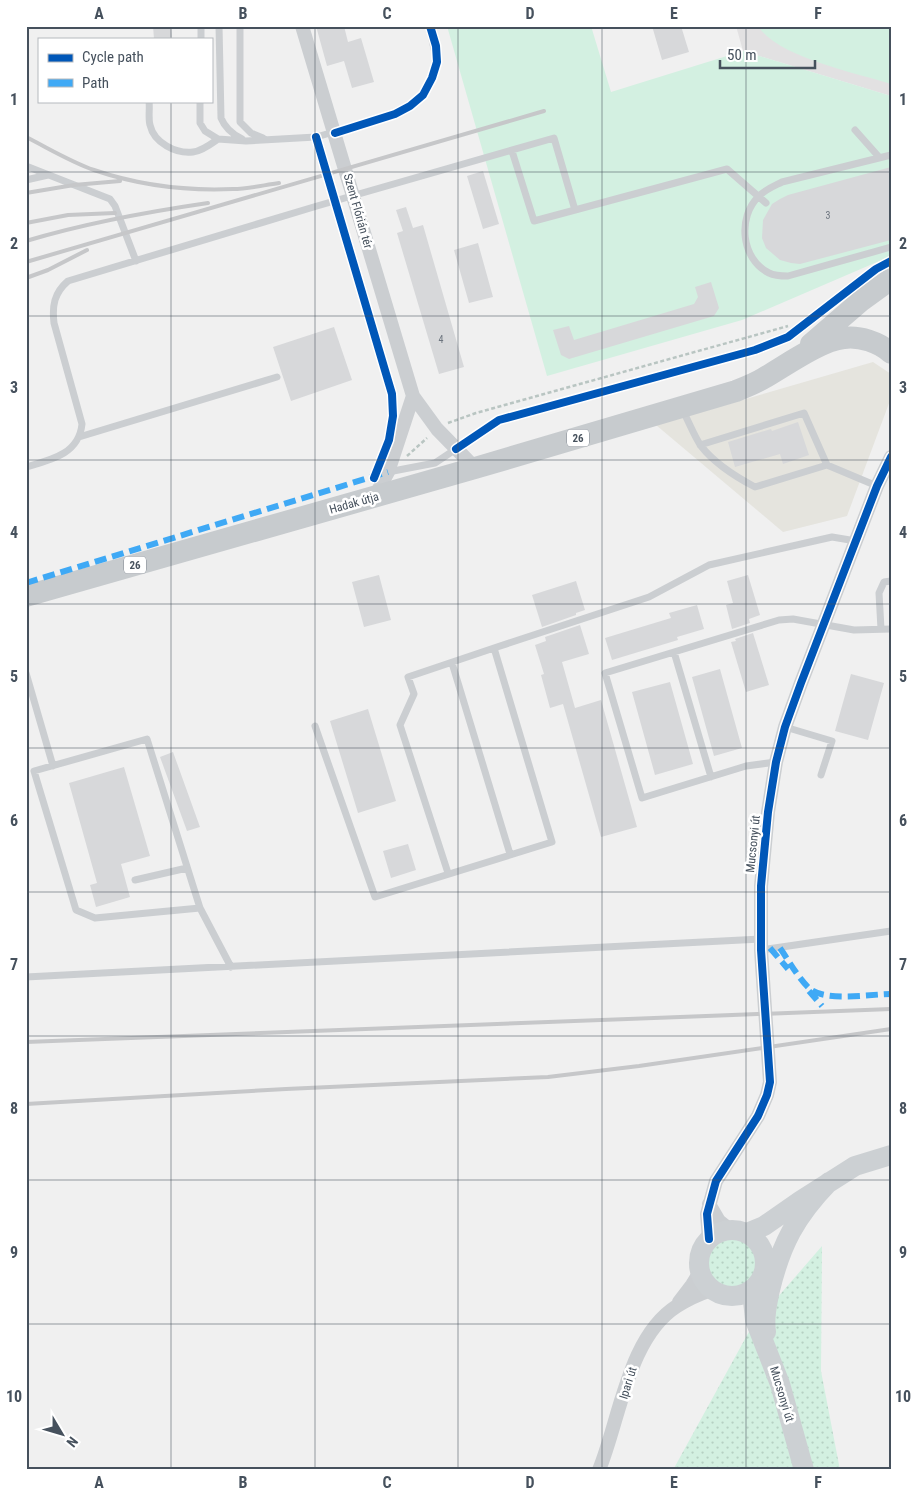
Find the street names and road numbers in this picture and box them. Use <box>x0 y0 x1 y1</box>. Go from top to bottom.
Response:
street label: Szent Flórián tér <box>341 172 375 250</box>
road number: 26 <box>567 429 589 446</box>
street label: Hadak útja <box>328 489 381 517</box>
road number: 26 <box>124 556 146 574</box>
street label: Mucsonyi út <box>743 814 763 873</box>
street label: Mucsonyi út <box>767 1364 797 1424</box>
street label: Ipari út <box>616 1365 640 1401</box>

